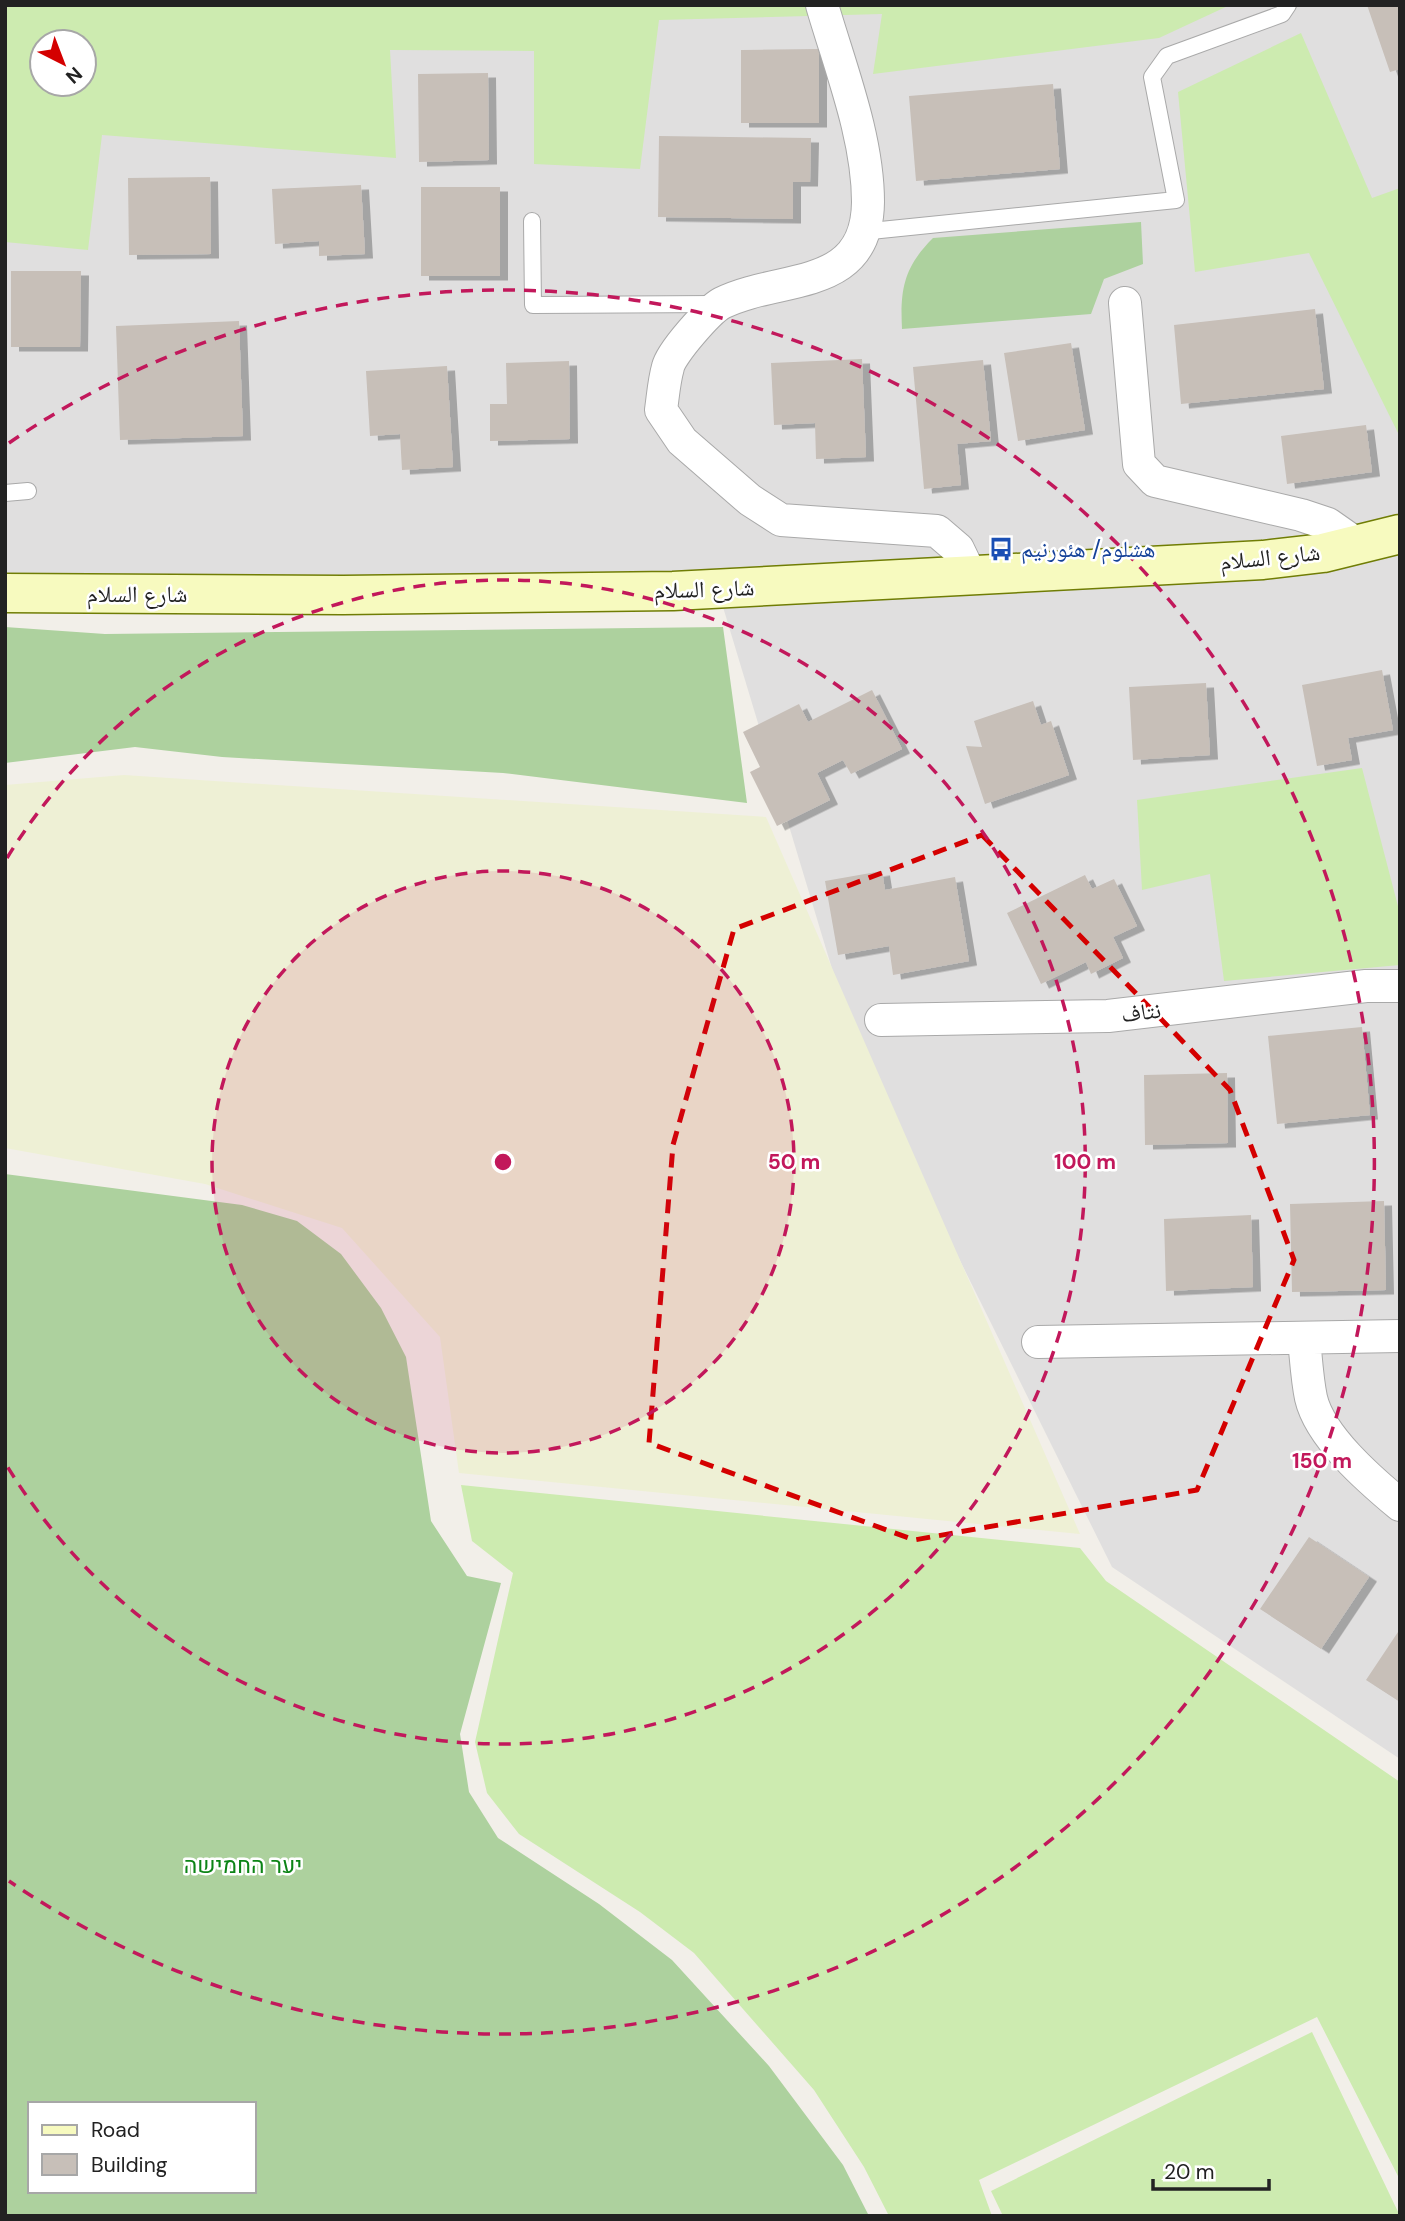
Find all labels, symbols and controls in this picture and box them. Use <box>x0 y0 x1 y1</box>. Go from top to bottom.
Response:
north arrow <box>28 28 98 98</box>
text: N <box>61 61 88 89</box>
place label: هشلوم/ هئورنيم <box>1021 534 1156 565</box>
bus stop icon: هشلوم/ هئورنيم <box>987 535 1015 563</box>
street label: شارع السلام <box>1218 537 1322 578</box>
street label: شارع السلام <box>653 572 755 607</box>
street label: شارع السلام <box>87 579 187 610</box>
street label: نتاف <box>1119 995 1163 1029</box>
text: 50 m <box>768 1148 820 1176</box>
text: 100 m <box>1054 1148 1116 1176</box>
centre of rings <box>491 1150 515 1174</box>
text: 150 m <box>1292 1447 1352 1475</box>
park label: יער החמישה <box>184 1850 302 1880</box>
legend <box>28 2102 256 2193</box>
text: Road <box>91 2116 140 2144</box>
scale bar <box>1153 2148 1268 2192</box>
text: Building <box>91 2151 168 2179</box>
text: 20 m <box>1164 2158 1215 2186</box>

